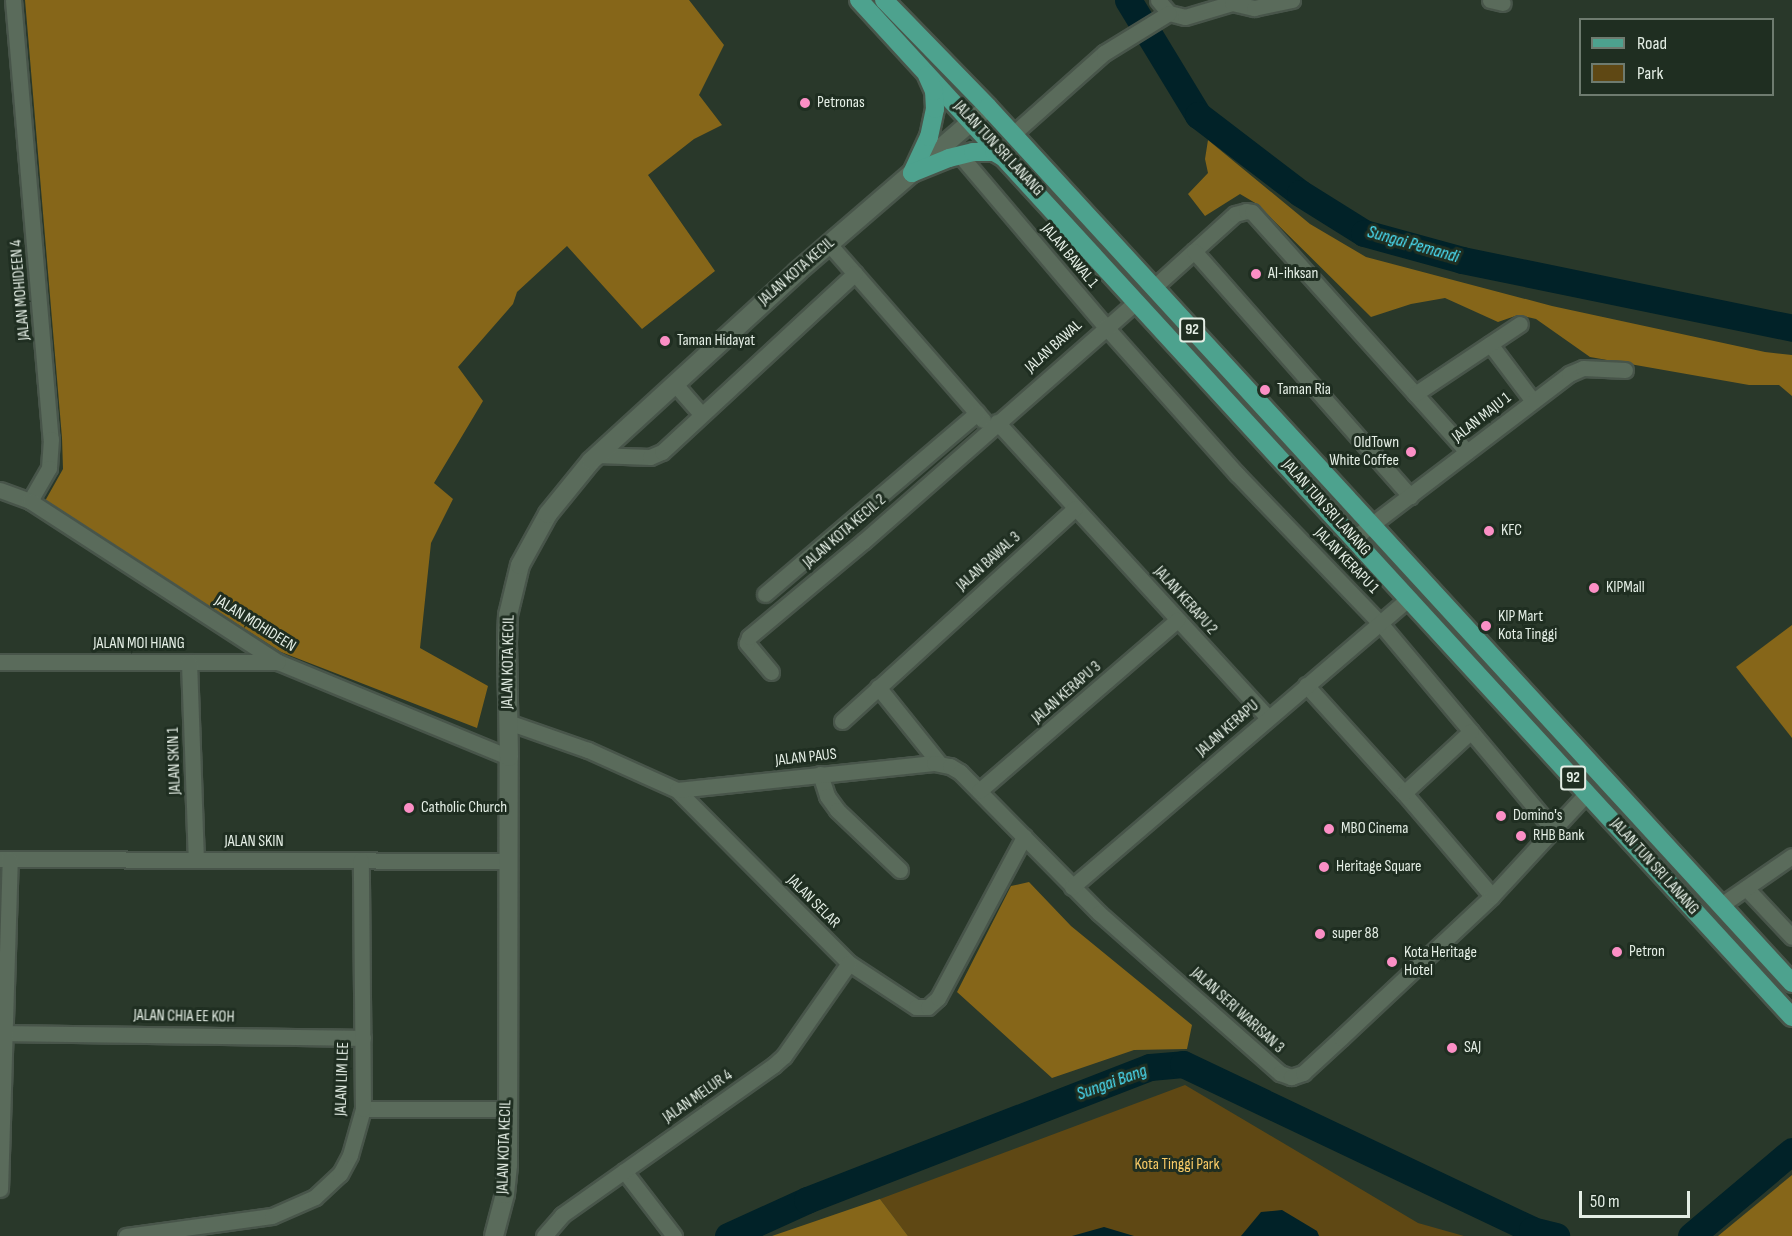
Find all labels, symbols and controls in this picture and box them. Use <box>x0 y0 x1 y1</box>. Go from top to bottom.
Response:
legend <box>1579 18 1774 96</box>
text: Road <box>1637 33 1667 54</box>
text: Park <box>1637 63 1663 84</box>
place label: Petronas <box>817 93 865 113</box>
marker: Petronas <box>798 96 812 110</box>
street label: JALAN TUN SRI LANANG <box>949 97 1047 201</box>
street label: JALAN BAWAL 1 <box>1036 220 1102 292</box>
water label: Sungai Pemandi <box>1365 222 1461 268</box>
street label: JALAN KOTA KECIL <box>755 234 839 310</box>
street label: JALAN MOHIDEEN 4 <box>7 239 35 341</box>
place label: Al-ihksan <box>1268 264 1318 284</box>
marker: Al-ihksan <box>1249 267 1263 281</box>
street label: JALAN BAWAL <box>1022 316 1086 378</box>
road number: 92 <box>1178 318 1206 342</box>
place label: Taman Hidayat <box>677 331 755 351</box>
marker: Taman Hidayat <box>658 334 672 348</box>
place label: Taman Ria <box>1277 380 1331 400</box>
marker: Taman Ria <box>1258 383 1272 397</box>
street label: JALAN MAJU 1 <box>1449 389 1515 447</box>
place label: OldTown White Coffee <box>1329 433 1399 471</box>
marker: OldTown White Coffee <box>1404 445 1418 459</box>
street label: JALAN TUN SRI LANANG <box>1278 456 1374 560</box>
street label: JALAN KOTA KECIL 2 <box>800 491 890 573</box>
place label: KFC <box>1501 521 1522 541</box>
street label: JALAN KERAPU 1 <box>1310 524 1382 598</box>
marker: KFC <box>1482 524 1496 538</box>
street label: JALAN BAWAL 3 <box>953 528 1025 596</box>
street label: JALAN KERAPU 2 <box>1149 563 1221 639</box>
place label: KIPMall <box>1606 578 1645 598</box>
marker: KIPMall <box>1587 581 1601 595</box>
street label: JALAN MOHIDEEN <box>211 592 299 656</box>
place label: KIP Mart Kota Tinggi <box>1498 607 1557 645</box>
street label: JALAN KOTA KECIL <box>499 615 519 709</box>
marker: KIP Mart Kota Tinggi <box>1479 619 1493 633</box>
street label: JALAN MOI HIANG <box>93 634 185 654</box>
street label: JALAN KERAPU 3 <box>1028 658 1106 728</box>
street label: JALAN KERAPU <box>1193 697 1263 761</box>
street label: JALAN SKIN 1 <box>164 727 186 795</box>
street label: JALAN PAUS <box>774 745 838 771</box>
road number: 92 <box>1560 766 1586 790</box>
place label: Catholic Church <box>421 798 507 818</box>
marker: Catholic Church <box>402 801 416 815</box>
place label: Domino's <box>1513 806 1563 826</box>
marker: Domino's <box>1494 809 1508 823</box>
street label: JALAN TUN SRI LANANG <box>1606 815 1702 919</box>
place label: MBO Cinema <box>1341 819 1409 839</box>
marker: MBO Cinema <box>1322 822 1336 836</box>
place label: RHB Bank <box>1533 826 1584 846</box>
marker: RHB Bank <box>1514 829 1528 843</box>
street label: JALAN SKIN <box>224 832 284 852</box>
place label: Heritage Square <box>1336 857 1422 877</box>
marker: Heritage Square <box>1317 860 1331 874</box>
street label: JALAN SELAR <box>782 871 844 933</box>
place label: super 88 <box>1332 924 1379 944</box>
marker: super 88 <box>1313 927 1327 941</box>
place label: Petron <box>1629 942 1665 962</box>
place label: Kota Heritage Hotel <box>1404 943 1477 981</box>
marker: Petron <box>1610 945 1624 959</box>
marker: Kota Heritage Hotel <box>1385 955 1399 969</box>
street label: JALAN SERI WARISAN 3 <box>1186 964 1288 1058</box>
street label: JALAN CHIA EE KOH <box>133 1007 235 1027</box>
place label: SAJ <box>1464 1038 1481 1058</box>
marker: SAJ <box>1445 1041 1459 1055</box>
street label: JALAN LIM LEE <box>332 1042 354 1116</box>
water label: Sungai Bang <box>1074 1060 1150 1106</box>
street label: JALAN MELUR 4 <box>660 1066 736 1128</box>
street label: JALAN KOTA KECIL <box>494 1100 516 1194</box>
park label: Kota Tinggi Park <box>1134 1155 1220 1175</box>
scale bar <box>1582 1179 1693 1217</box>
text: 50 m <box>1590 1191 1620 1212</box>

